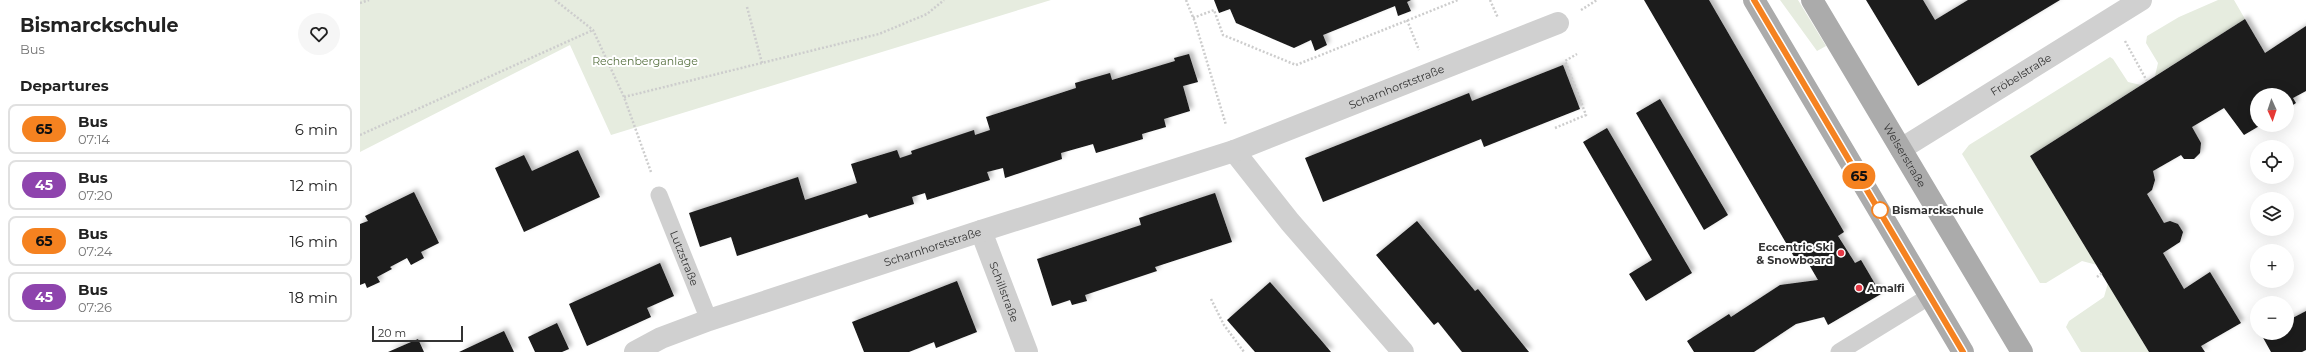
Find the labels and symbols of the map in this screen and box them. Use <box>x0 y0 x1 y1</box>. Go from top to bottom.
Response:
street label: Fröbelstraße <box>1988 50 2054 99</box>
park label: Rechenberganlage <box>592 54 698 68</box>
street label: Scharnhorststraße <box>1347 62 1447 112</box>
north arrow <box>2250 88 2294 132</box>
street label: Welserstraße <box>1880 121 1929 190</box>
line badge: 65 <box>1841 163 1877 189</box>
marker: Bismarckschule <box>1871 201 1889 219</box>
place label: Bismarckschule <box>1892 203 1984 217</box>
street label: Scharnhorststraße <box>882 224 983 269</box>
street label: Lutzstraße <box>667 229 702 288</box>
place label: Eccentric Ski & Snowboard <box>1756 240 1833 267</box>
marker: Eccentric Ski & Snowboard <box>1836 248 1846 258</box>
street label: Schillstraße <box>986 260 1022 324</box>
place label: Amalfi <box>1866 281 1905 295</box>
marker: Amalfi <box>1854 283 1864 293</box>
scale bar <box>372 324 463 343</box>

